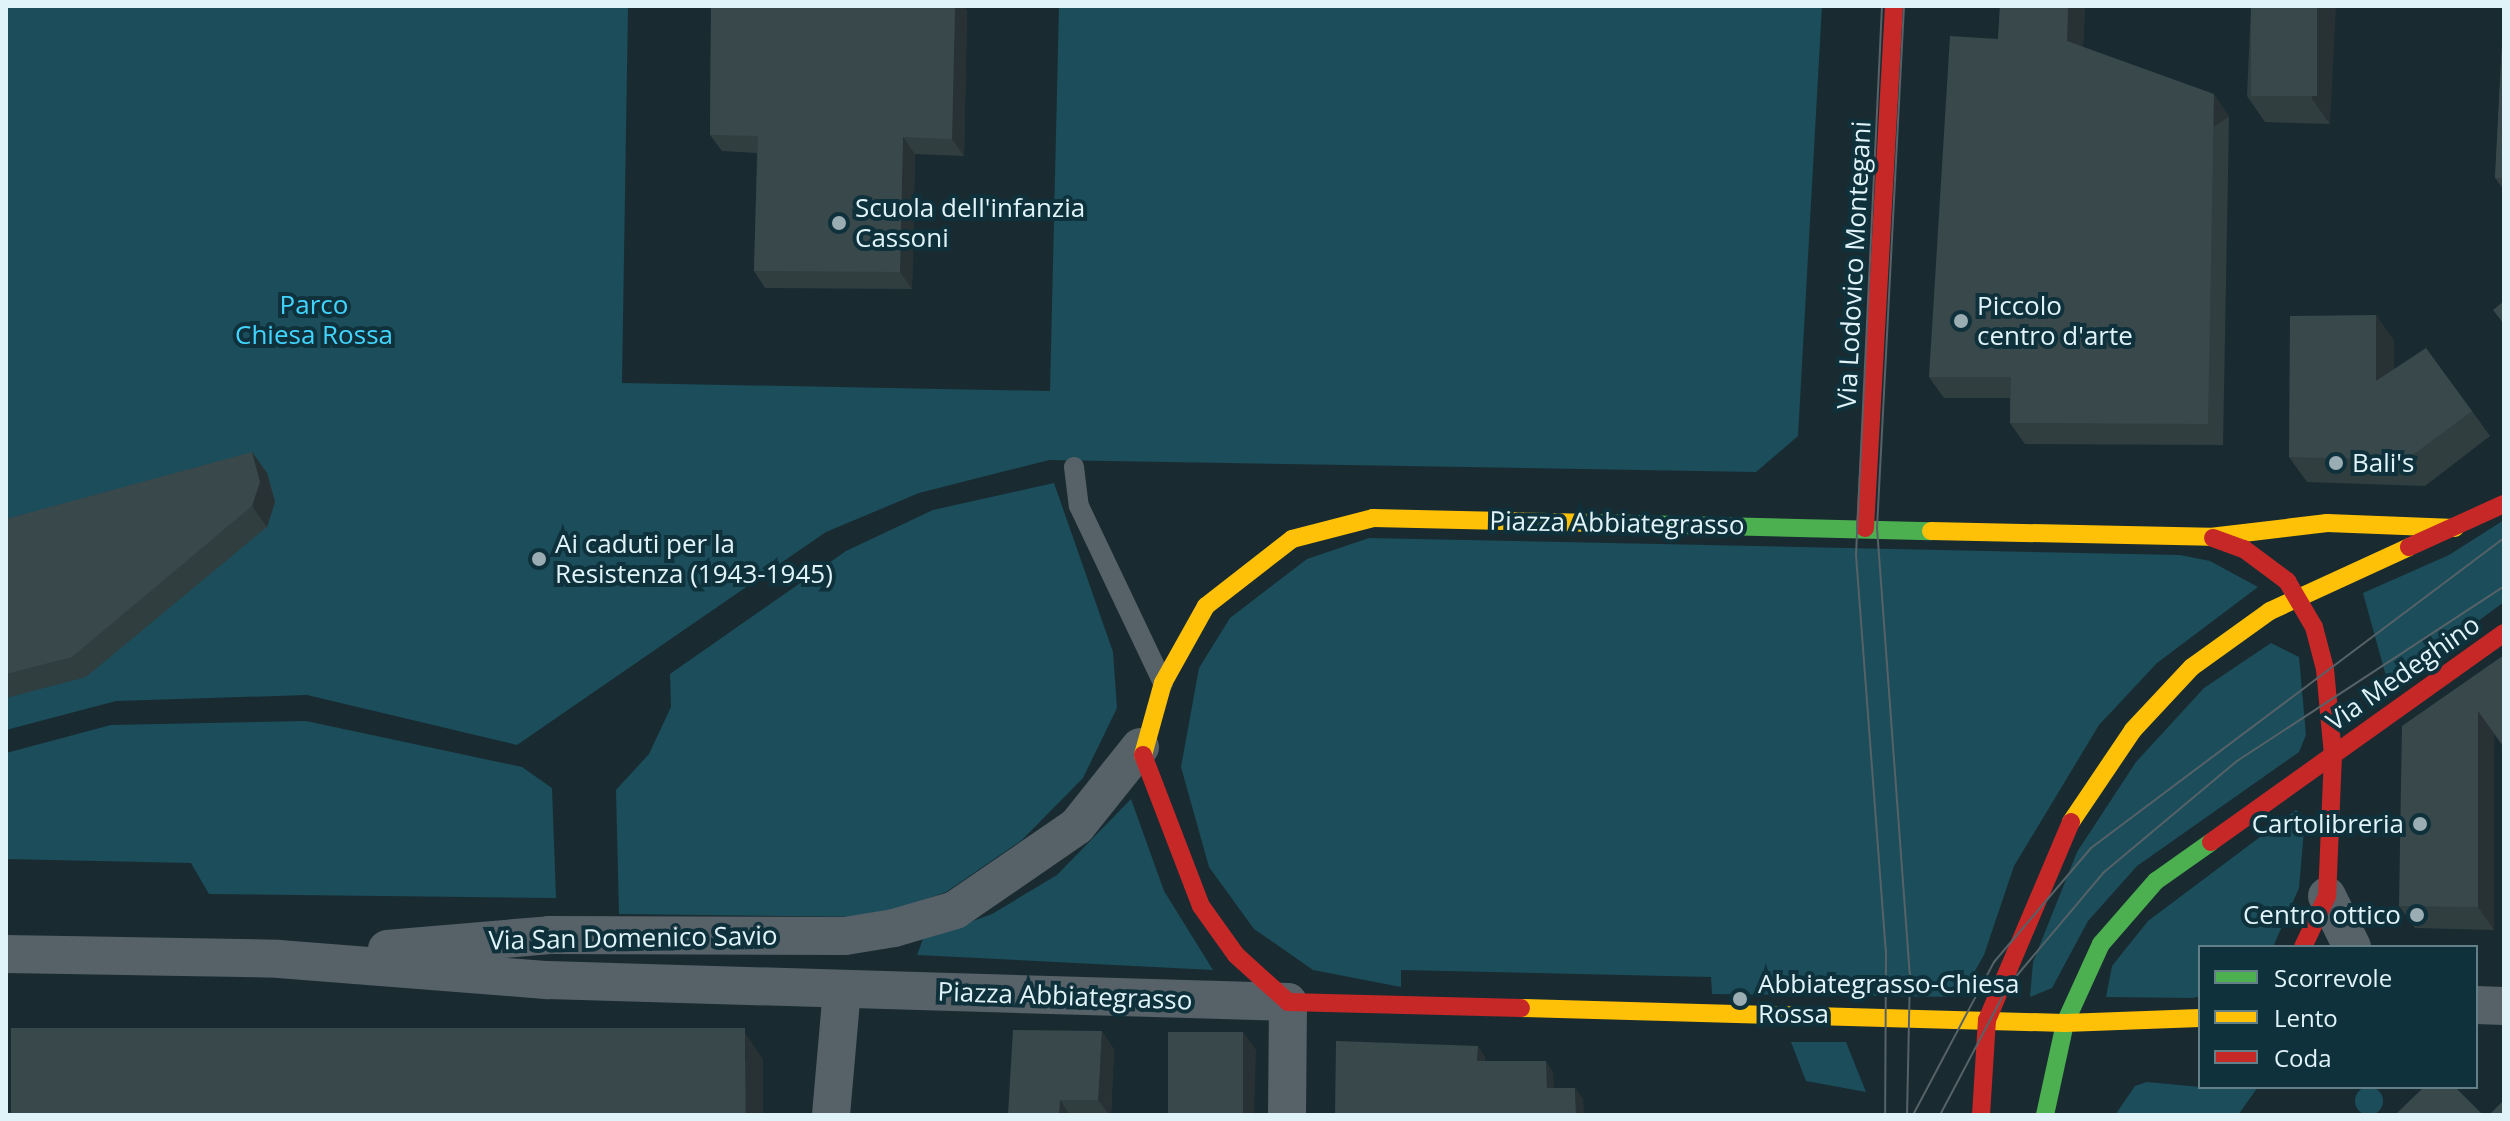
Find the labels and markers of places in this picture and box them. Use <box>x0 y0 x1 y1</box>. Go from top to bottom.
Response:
place label: Scuola dell'infanzia Cassoni <box>855 192 1085 254</box>
marker: Scuola dell'infanzia Cassoni <box>830 214 848 232</box>
place label: Piccolo centro d'arte <box>1977 290 2133 352</box>
marker: Piccolo centro d'arte <box>1952 312 1970 330</box>
place label: Bali's <box>2352 447 2414 479</box>
marker: Bali's <box>2327 454 2345 472</box>
place label: Ai caduti per la Resistenza (1943-1945) <box>555 528 833 590</box>
marker: Ai caduti per la Resistenza (1943-1945) <box>530 550 548 568</box>
place label: Cartolibreria <box>2252 808 2404 840</box>
marker: Cartolibreria <box>2411 815 2429 833</box>
place label: Centro ottico <box>2243 899 2401 931</box>
marker: Centro ottico <box>2408 906 2426 924</box>
place label: Abbiategrasso-Chiesa Rossa <box>1758 968 2019 1030</box>
marker: Abbiategrasso-Chiesa Rossa <box>1729 988 1751 1010</box>

